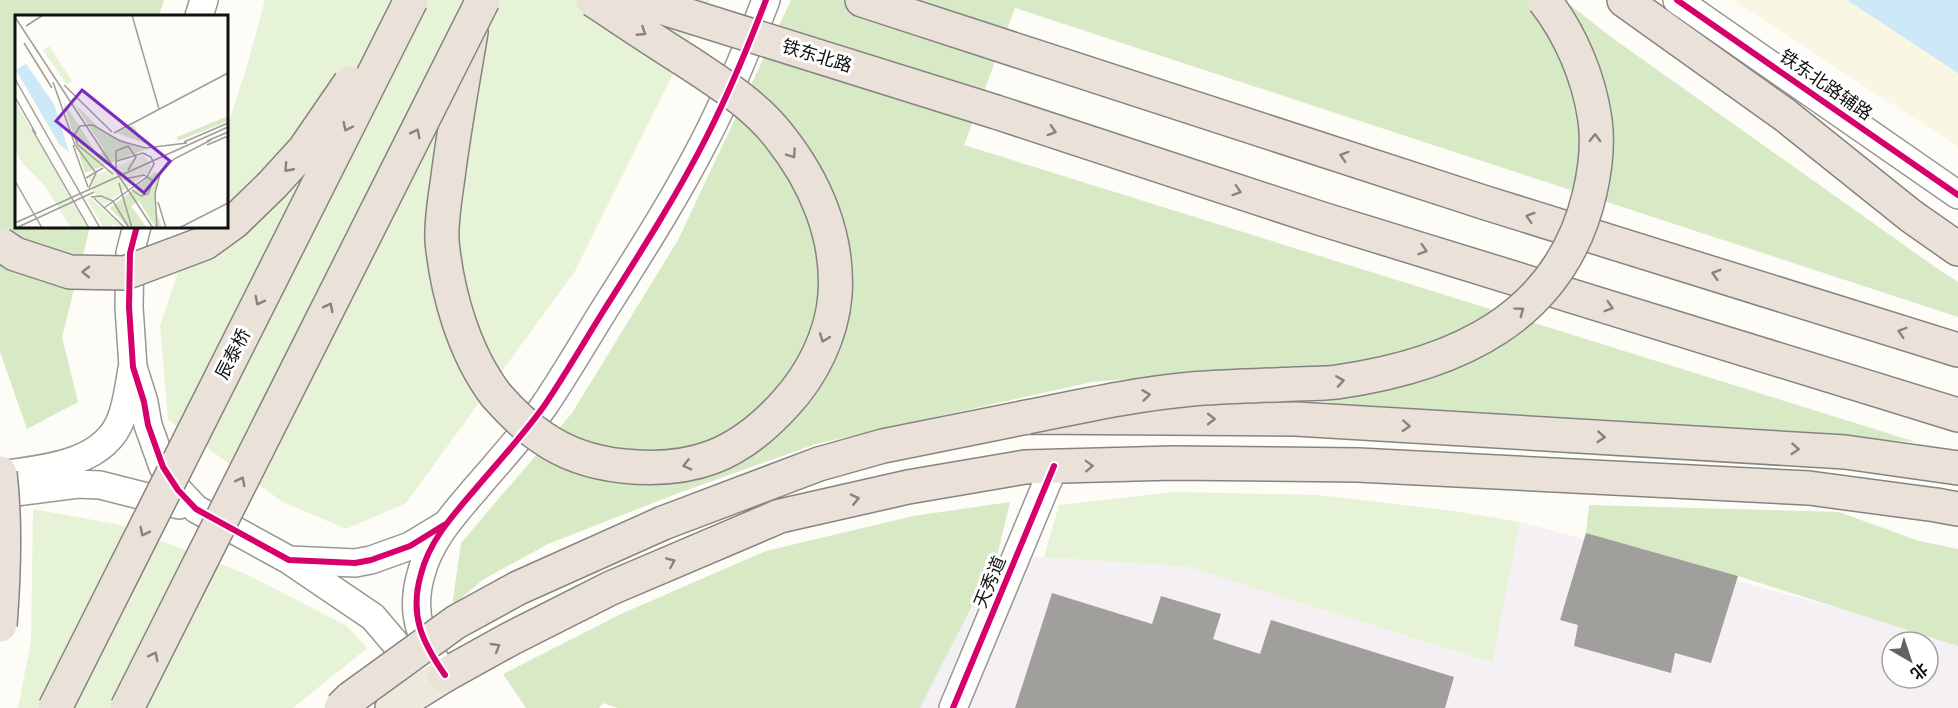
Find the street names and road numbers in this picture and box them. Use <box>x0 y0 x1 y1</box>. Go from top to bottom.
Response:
street label: 铁东北路 <box>779 33 855 77</box>
street label: 铁东北路辅路 <box>1775 43 1878 125</box>
street label: 辰泰桥 <box>209 324 255 383</box>
street label: 天秀道 <box>967 552 1011 611</box>

